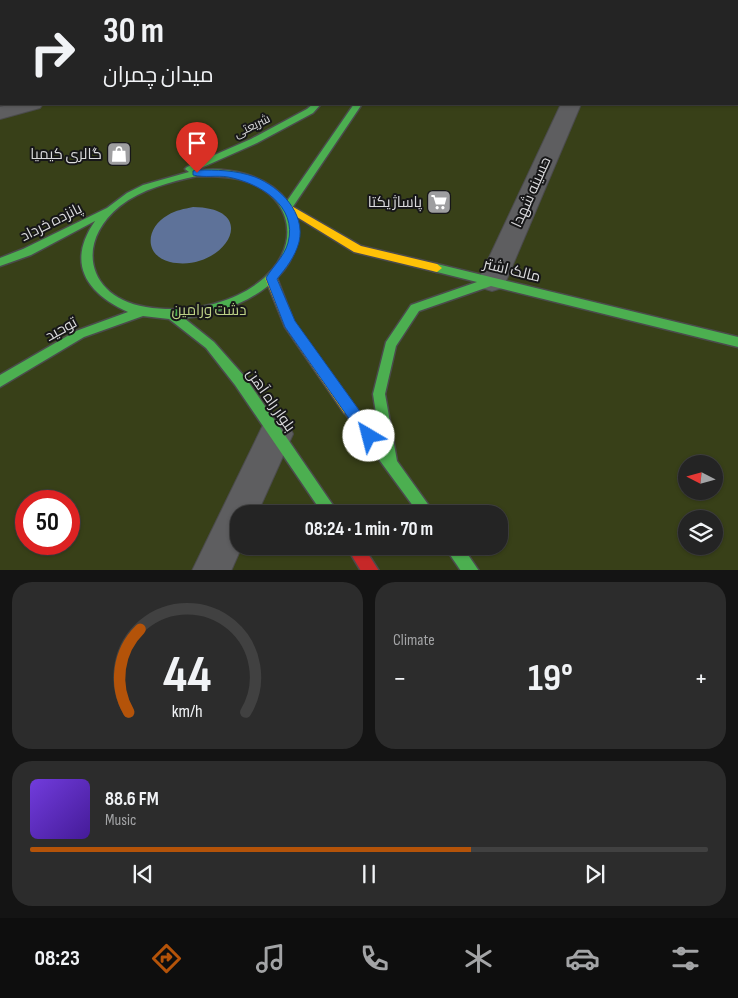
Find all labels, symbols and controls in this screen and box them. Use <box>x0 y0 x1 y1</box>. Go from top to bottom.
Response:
text: 30 m <box>103 10 164 53</box>
icon: right <box>20 20 85 85</box>
text: میدان چمران <box>103 62 214 89</box>
street label: شریعتی <box>232 111 273 142</box>
pin <box>176 122 218 173</box>
icon: arrive <box>183 129 211 157</box>
shop icon: گالری کیمیا <box>106 141 132 167</box>
place label: گالری کیمیا <box>30 145 102 164</box>
street label: حسینه شهدا <box>507 154 555 231</box>
supermarket icon: پاساژ یکتا <box>426 189 452 215</box>
place label: پاساژ یکتا <box>368 193 422 212</box>
street label: پانزده خرداد <box>17 199 85 246</box>
street label: مالک اشتر <box>480 254 542 287</box>
park label: دشت ورامین <box>172 301 246 320</box>
street label: توحید <box>42 313 80 346</box>
street label: بلوار راه آهن <box>242 365 299 436</box>
position arrow <box>342 409 394 461</box>
north arrow <box>678 455 722 500</box>
map controls <box>678 455 723 555</box>
speed limit sign: 50 <box>15 490 80 555</box>
button: layers <box>678 510 723 555</box>
text: 08:24 · 1 min · 70 m <box>305 518 433 541</box>
text: Climate <box>393 631 435 650</box>
text: 44 <box>163 644 212 707</box>
text: 19° <box>528 656 573 701</box>
text: − <box>393 662 407 695</box>
text: + <box>694 662 708 695</box>
text: km/h <box>172 701 203 722</box>
text: 88.6 FM <box>105 788 159 811</box>
text: Music <box>105 811 136 830</box>
icon: previous <box>129 860 157 888</box>
icon: pause <box>355 860 383 888</box>
icon: next <box>581 860 609 888</box>
icon: directions <box>149 941 184 976</box>
icon: music <box>253 941 288 976</box>
icon: phone <box>357 941 392 976</box>
icon: climate <box>461 941 496 976</box>
icon: car <box>565 941 600 976</box>
icon: filters <box>668 941 703 976</box>
text: 08:23 <box>34 945 80 972</box>

